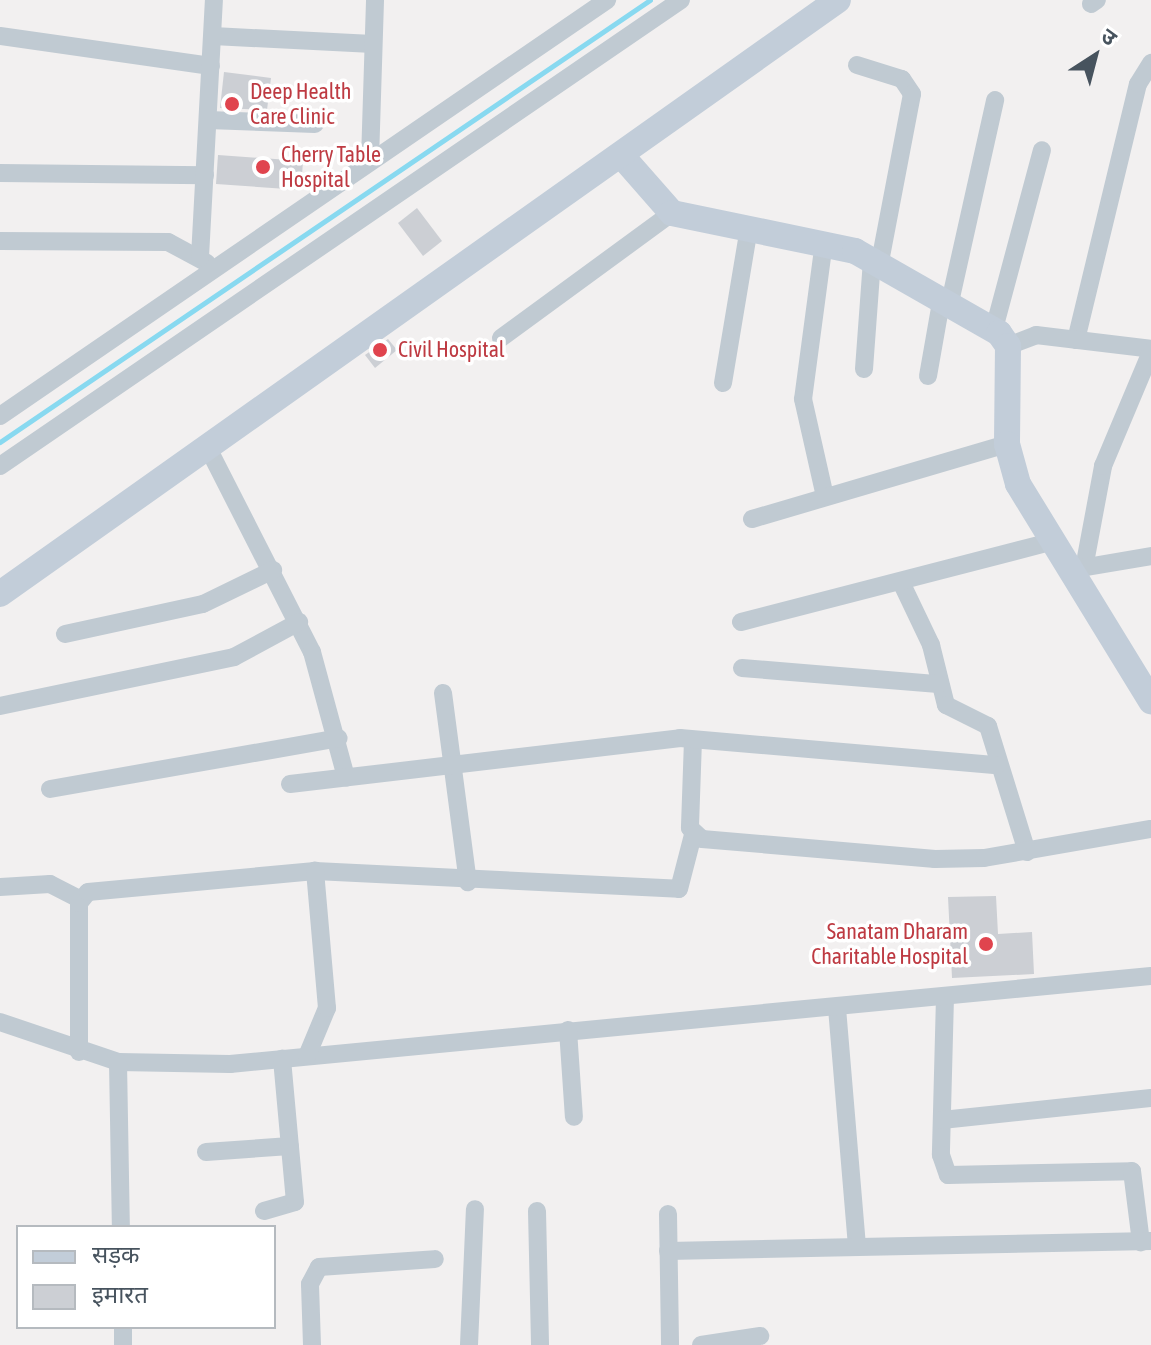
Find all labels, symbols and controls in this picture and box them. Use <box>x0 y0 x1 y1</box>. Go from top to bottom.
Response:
north arrow <box>1055 16 1135 96</box>
text: उ <box>1096 22 1122 51</box>
place label: Deep Health Care Clinic <box>250 78 351 130</box>
marker: Deep Health Care Clinic <box>221 93 243 115</box>
place label: Cherry Table Hospital <box>281 141 381 192</box>
marker: Cherry Table Hospital <box>252 156 274 178</box>
place label: Civil Hospital <box>398 337 505 363</box>
marker: Civil Hospital <box>369 339 391 361</box>
place label: Sanatam Dharam Charitable Hospital <box>811 918 968 970</box>
marker: Sanatam Dharam Charitable Hospital <box>975 933 997 955</box>
legend <box>16 1225 276 1329</box>
text: सड़क <box>92 1241 140 1268</box>
text: इमारत <box>92 1281 148 1308</box>

